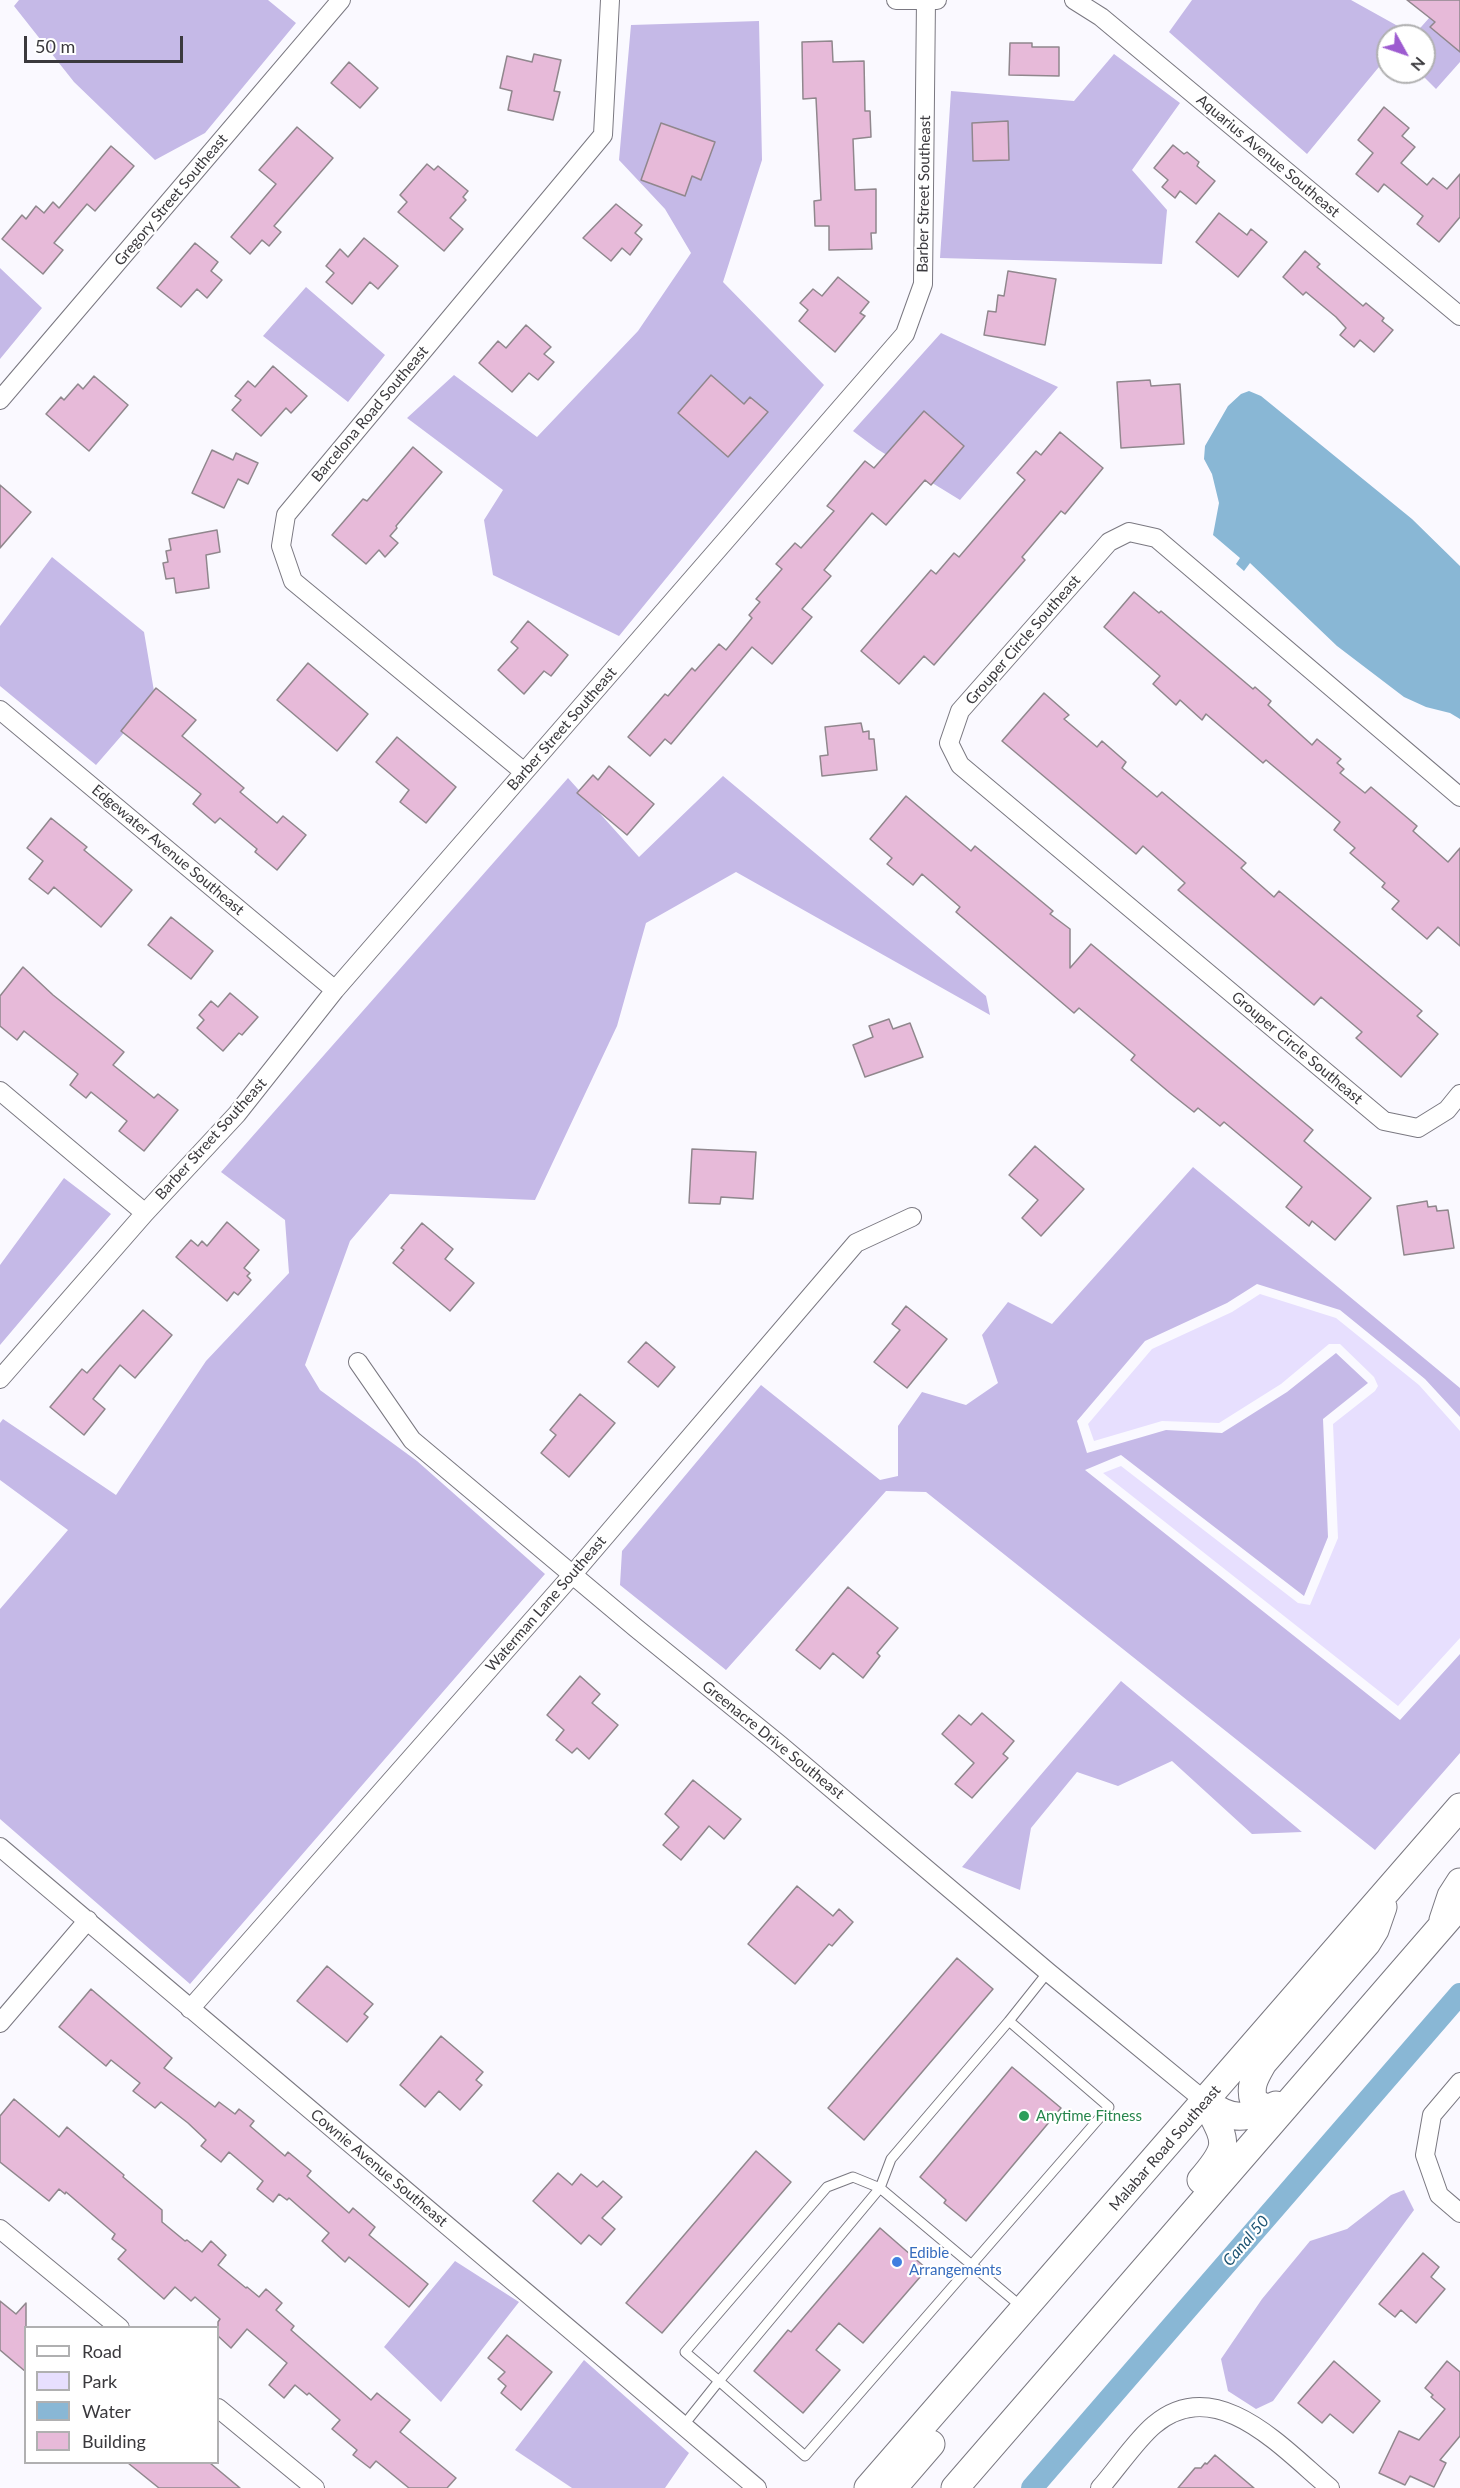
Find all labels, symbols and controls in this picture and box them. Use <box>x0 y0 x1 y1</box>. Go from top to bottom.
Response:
scale bar <box>27 24 186 62</box>
north arrow <box>1376 24 1436 84</box>
text: 50 m <box>35 35 75 57</box>
text: N <box>1407 54 1430 75</box>
street label: Aquarius Avenue Southeast <box>1193 91 1343 221</box>
street label: Barber Street Southeast <box>914 115 934 273</box>
street label: Gregory Street Southeast <box>111 130 231 270</box>
street label: Barcelona Road Southeast <box>308 342 432 486</box>
street label: Grouper Circle Southeast <box>962 572 1084 708</box>
street label: Barber Street Southeast <box>504 664 620 794</box>
street label: Edgewater Avenue Southeast <box>88 781 248 919</box>
street label: Grouper Circle Southeast <box>1228 988 1366 1108</box>
street label: Barber Street Southeast <box>152 1074 270 1204</box>
street label: Waterman Lane Southeast <box>482 1532 610 1676</box>
street label: Greenacre Drive Southeast <box>698 1677 848 1803</box>
street label: Malabar Road Southeast <box>1106 2082 1224 2214</box>
street label: Cownie Avenue Southeast <box>307 2105 451 2231</box>
place label: Anytime Fitness <box>1036 2107 1142 2125</box>
marker: Anytime Fitness <box>1017 2109 1031 2123</box>
water label: Canal 50 <box>1219 2212 1273 2270</box>
place label: Edible Arrangements <box>909 2244 1002 2279</box>
marker: Edible Arrangements <box>890 2255 904 2269</box>
legend <box>24 2326 219 2464</box>
text: Road <box>82 2340 122 2362</box>
text: Park <box>82 2370 117 2392</box>
text: Water <box>82 2400 131 2422</box>
text: Building <box>82 2430 146 2452</box>

